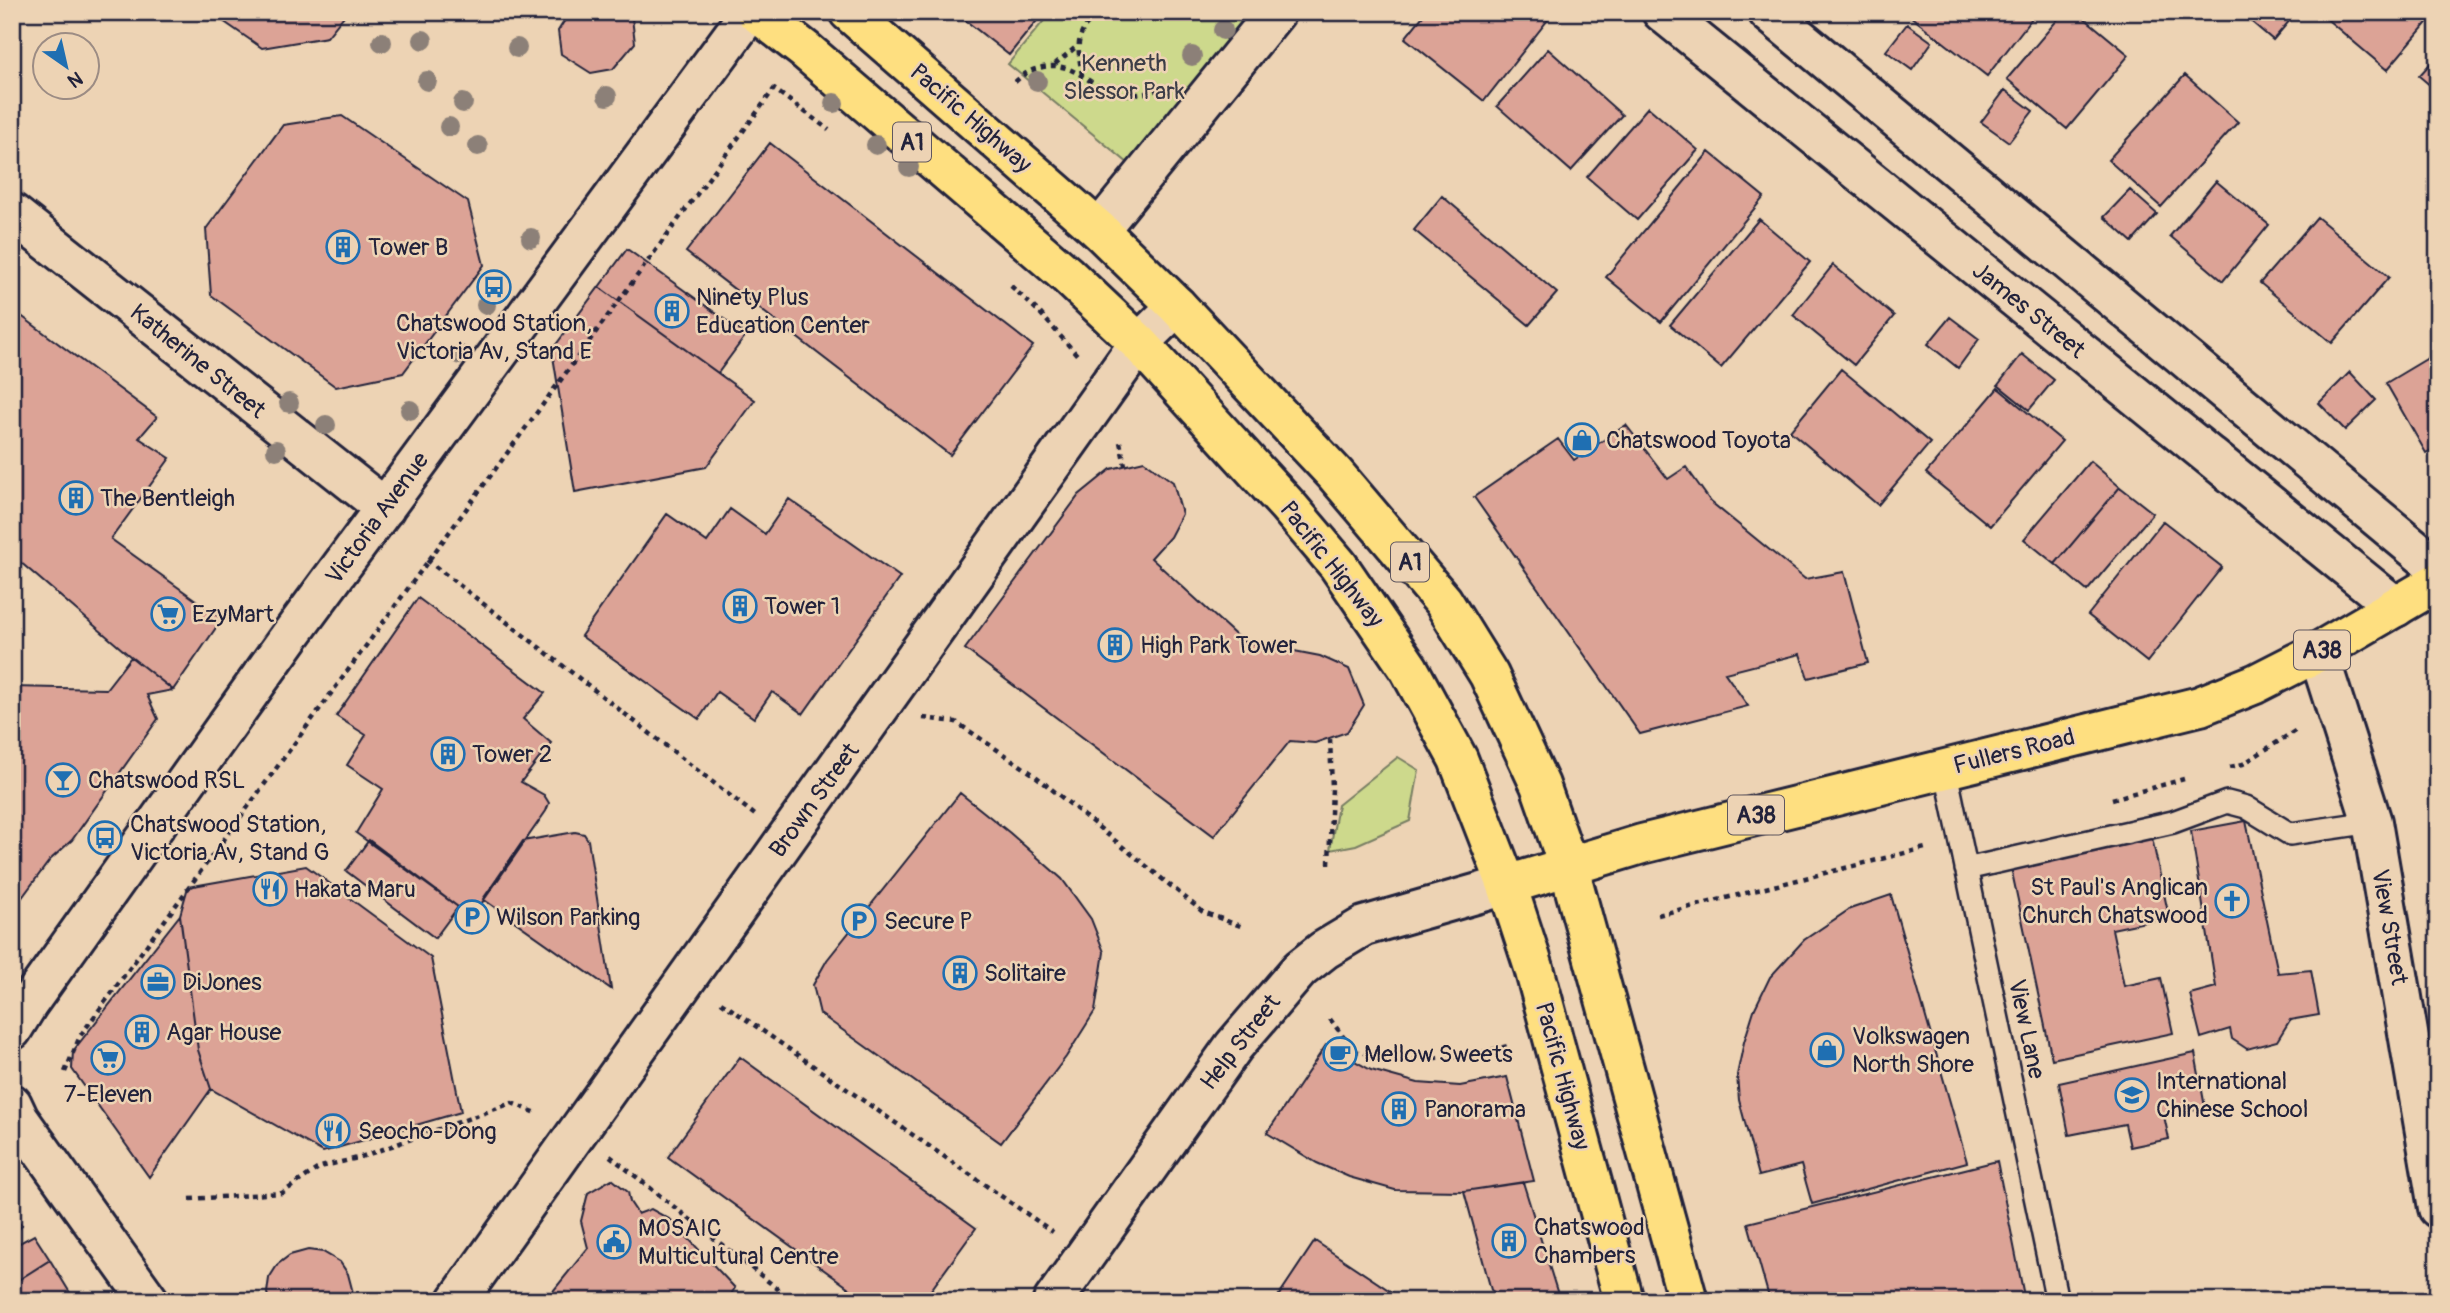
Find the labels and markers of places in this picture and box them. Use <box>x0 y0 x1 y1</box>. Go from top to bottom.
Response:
building icon: Tower B <box>324 228 362 266</box>
place label: Tower B <box>368 233 448 262</box>
bus stop icon: Chatswood Station, Victoria Av, Stand E <box>475 268 513 306</box>
place label: Ninety Plus Education Center <box>696 283 870 340</box>
building icon: Ninety Plus Education Center <box>653 292 691 330</box>
place label: Chatswood Station, Victoria Av, Stand E <box>396 309 592 366</box>
shop icon: Chatswood Toyota <box>1563 421 1601 459</box>
place label: Chatswood Toyota <box>1606 426 1791 455</box>
building icon: The Bentleigh <box>57 479 95 517</box>
place label: The Bentleigh <box>100 484 235 513</box>
building icon: Tower 1 <box>721 587 759 625</box>
place label: Tower 1 <box>764 592 840 621</box>
supermarket icon: EzyMart <box>149 595 187 633</box>
place label: EzyMart <box>192 600 274 629</box>
building icon: High Park Tower <box>1096 626 1134 664</box>
place label: High Park Tower <box>1140 631 1297 660</box>
building icon: Tower 2 <box>429 735 467 773</box>
place label: Tower 2 <box>472 740 552 769</box>
bar icon: Chatswood RSL <box>44 761 82 799</box>
place label: Chatswood RSL <box>88 766 245 795</box>
place label: Chatswood Station, Victoria Av, Stand G <box>130 810 329 867</box>
bus stop icon: Chatswood Station, Victoria Av, Stand G <box>86 819 124 857</box>
restaurant icon: Hakata Maru <box>251 870 289 908</box>
place label: St Paul's Anglican Church Chatswood <box>2022 873 2208 930</box>
place label: Hakata Maru <box>294 875 416 904</box>
church icon: St Paul's Anglican Church Chatswood <box>2213 882 2251 920</box>
parking icon: Wilson Parking <box>453 898 491 936</box>
parking icon: Secure P <box>840 902 878 940</box>
place label: Wilson Parking <box>496 903 640 932</box>
place label: Secure P <box>884 907 972 936</box>
building icon: Solitaire <box>941 954 979 992</box>
place label: Solitaire <box>984 959 1066 988</box>
office icon: DiJones <box>139 963 177 1001</box>
place label: DiJones <box>182 968 262 997</box>
building icon: Agar House <box>123 1013 161 1051</box>
place label: Agar House <box>166 1018 281 1047</box>
place label: Volkswagen North Shore <box>1852 1022 1974 1079</box>
shop icon: Volkswagen North Shore <box>1808 1031 1846 1069</box>
cafe icon: Mellow Sweets <box>1321 1035 1359 1073</box>
supermarket icon: 7-Eleven <box>89 1039 127 1077</box>
place label: Mellow Sweets <box>1364 1040 1513 1069</box>
place label: International Chinese School <box>2156 1067 2308 1124</box>
school or university icon: International Chinese School <box>2113 1076 2151 1114</box>
place label: 7-Eleven <box>64 1080 152 1109</box>
building icon: Panorama <box>1380 1090 1418 1128</box>
place label: Panorama <box>1424 1095 1526 1124</box>
restaurant icon: Seocho-Dong <box>314 1112 352 1150</box>
place label: Seocho-Dong <box>358 1117 497 1146</box>
place label: Chatswood Chambers <box>1534 1213 1645 1270</box>
place label: MOSAIC Multicultural Centre <box>638 1214 839 1271</box>
building icon: Chatswood Chambers <box>1490 1222 1528 1260</box>
public building icon: MOSAIC Multicultural Centre <box>595 1223 633 1261</box>

